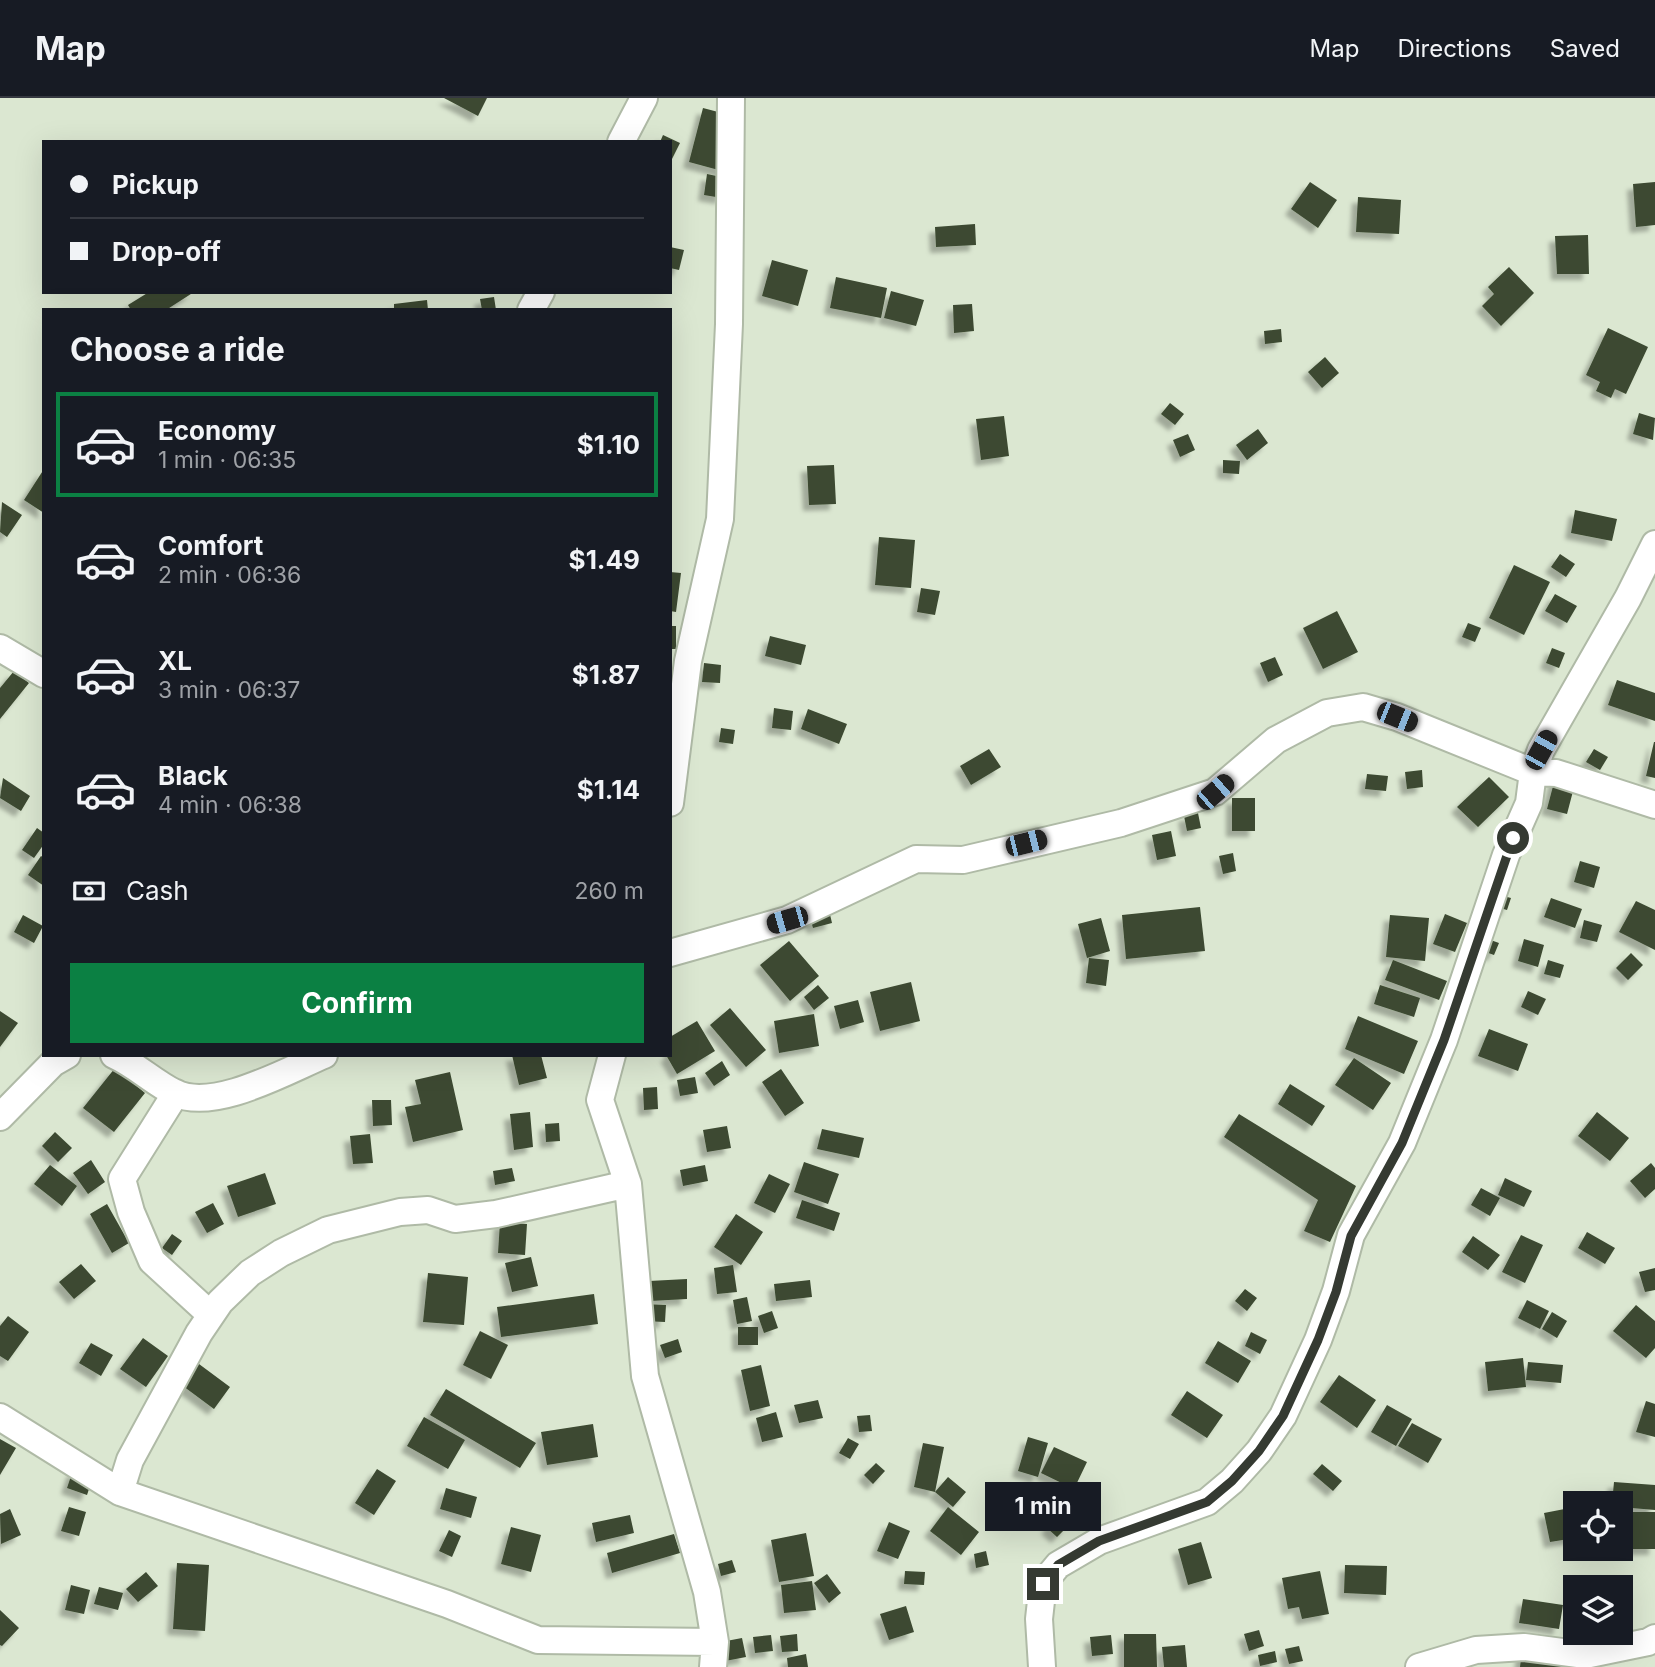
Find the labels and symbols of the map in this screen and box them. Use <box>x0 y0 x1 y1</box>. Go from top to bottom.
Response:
car <box>1374 699 1421 735</box>
car <box>1522 727 1561 773</box>
car <box>1193 770 1238 814</box>
route start <box>1497 822 1529 854</box>
car <box>1004 828 1049 858</box>
car <box>764 904 811 936</box>
callout: 1 min <box>985 1482 1101 1532</box>
route end <box>1027 1568 1059 1600</box>

